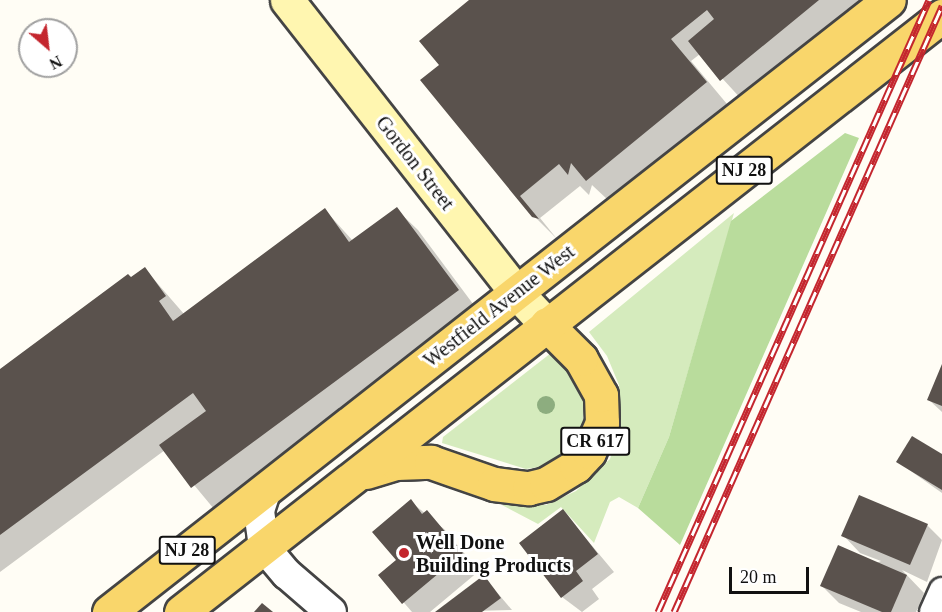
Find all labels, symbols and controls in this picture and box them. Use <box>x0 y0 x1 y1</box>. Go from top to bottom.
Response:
north arrow <box>18 18 78 78</box>
text: N <box>47 52 65 73</box>
street label: Gordon Street <box>371 111 459 215</box>
road number: NJ 28 <box>716 155 772 185</box>
street label: Westfield Avenue West <box>418 239 580 373</box>
road number: CR 617 <box>559 426 631 456</box>
place label: Well Done Building Products <box>416 530 571 577</box>
road number: NJ 28 <box>158 535 216 565</box>
marker: Well Done Building Products <box>397 546 411 560</box>
scale bar <box>732 555 812 593</box>
text: 20 m <box>740 567 777 587</box>

